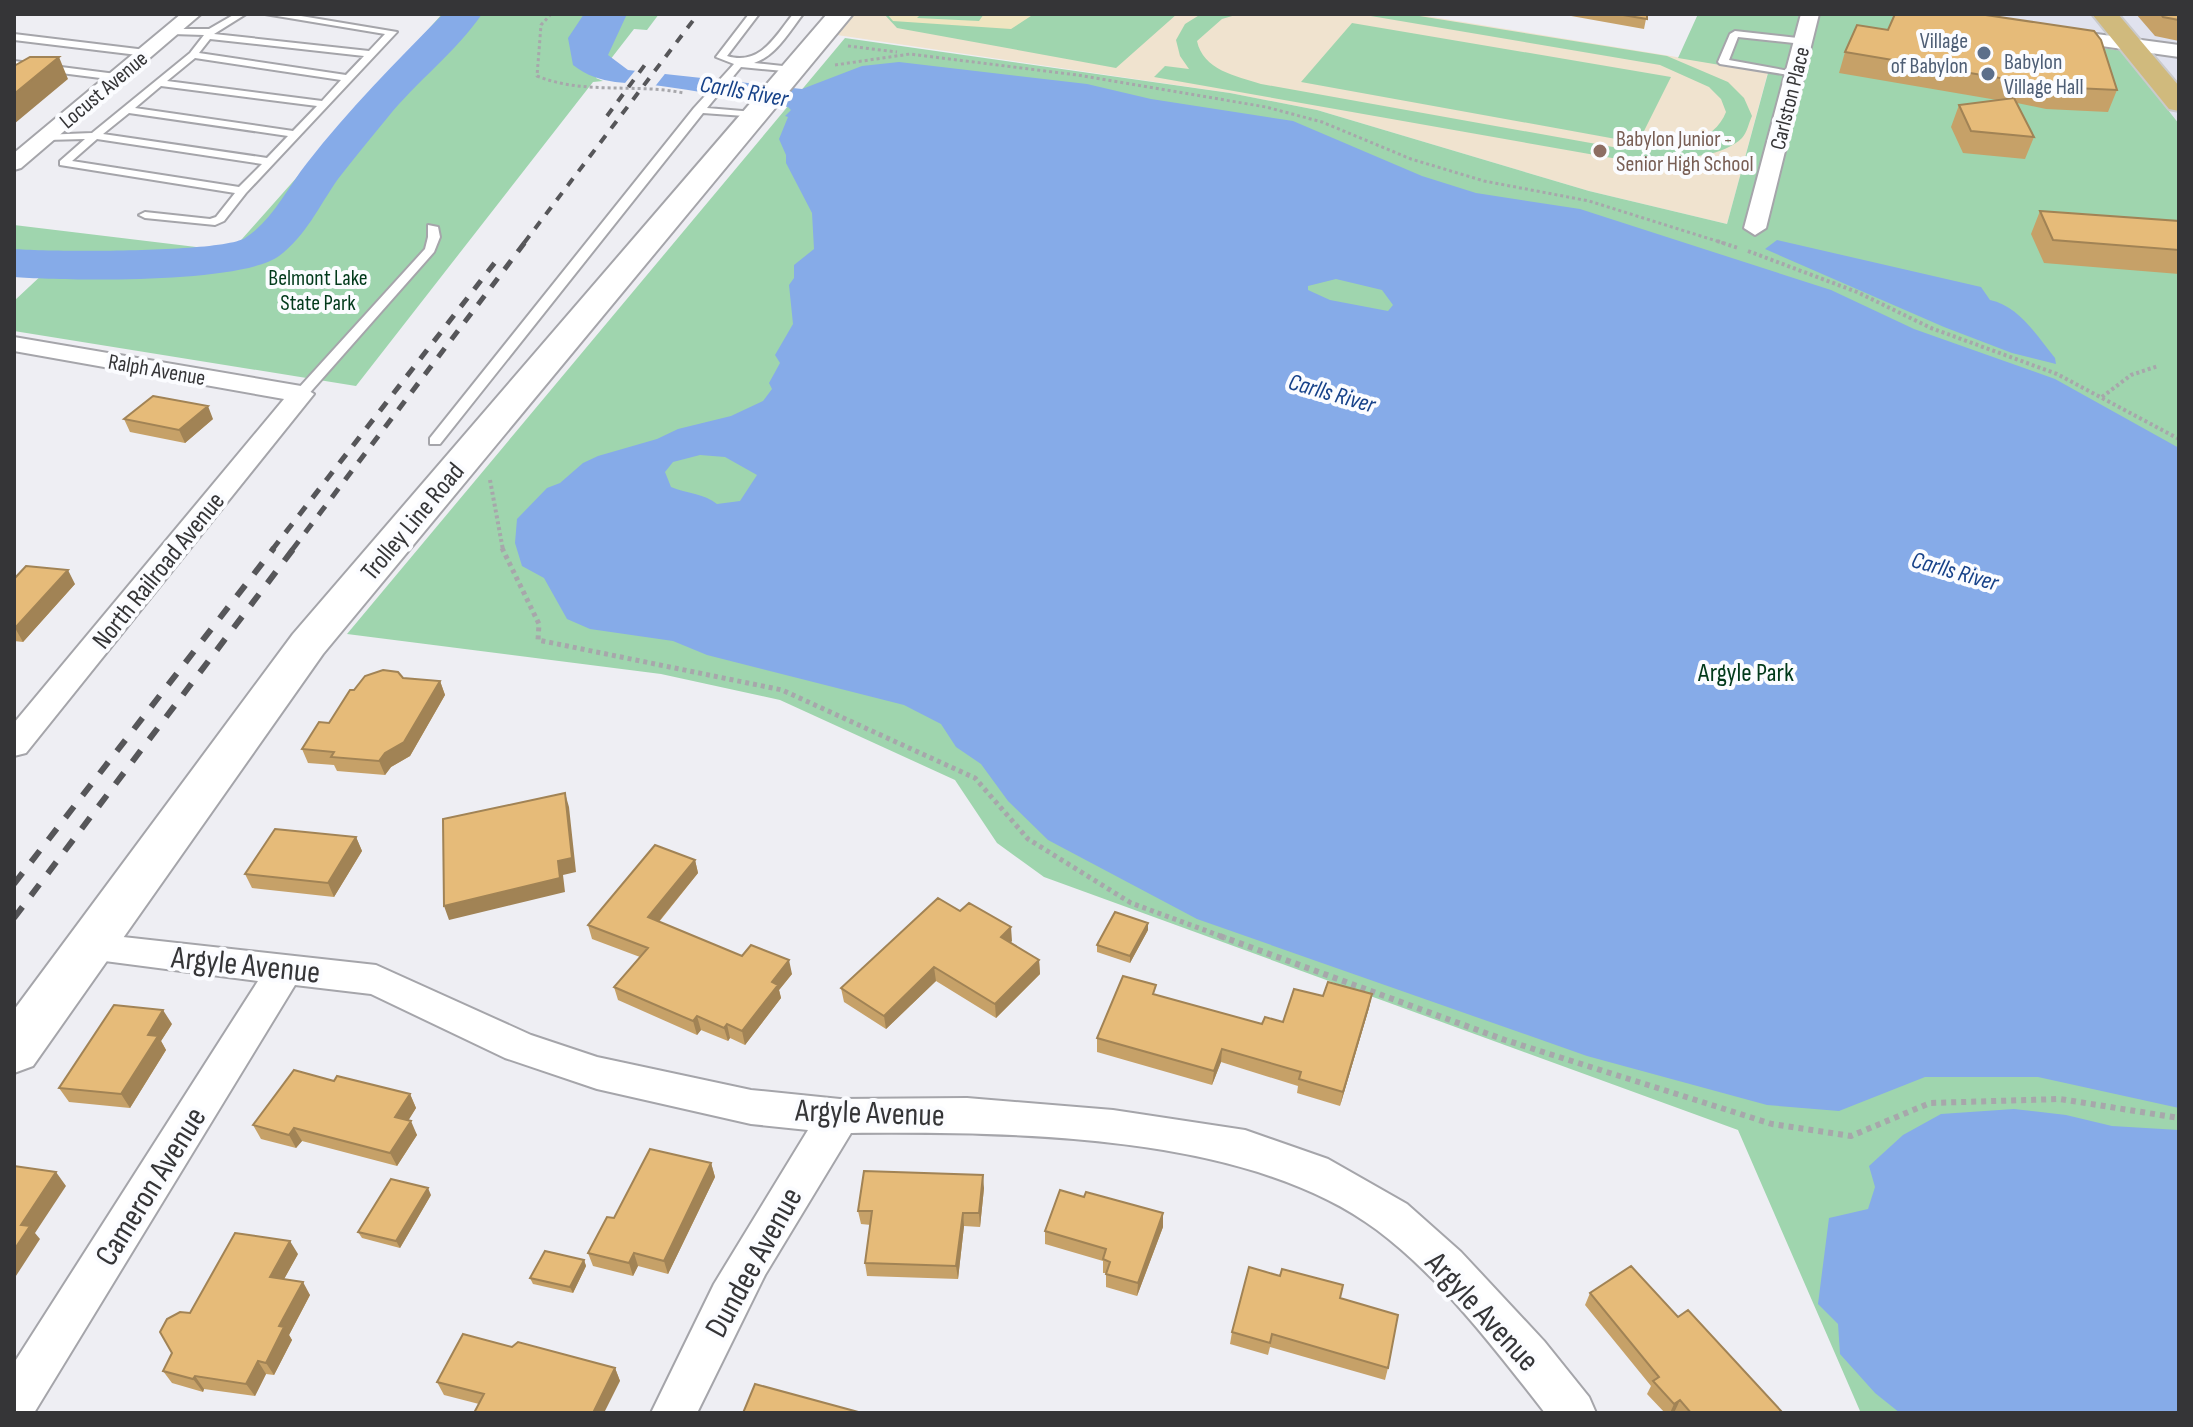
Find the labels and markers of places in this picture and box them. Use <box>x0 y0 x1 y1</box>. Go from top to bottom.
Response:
place label: Village of Babylon <box>1891 28 1968 80</box>
marker: Village of Babylon <box>1975 44 1993 62</box>
place label: Babylon Village Hall <box>2004 49 2084 101</box>
marker: Babylon Village Hall <box>1979 65 1997 83</box>
place label: Babylon Junior - Senior High School <box>1616 126 1754 178</box>
marker: Babylon Junior - Senior High School <box>1591 142 1609 160</box>

